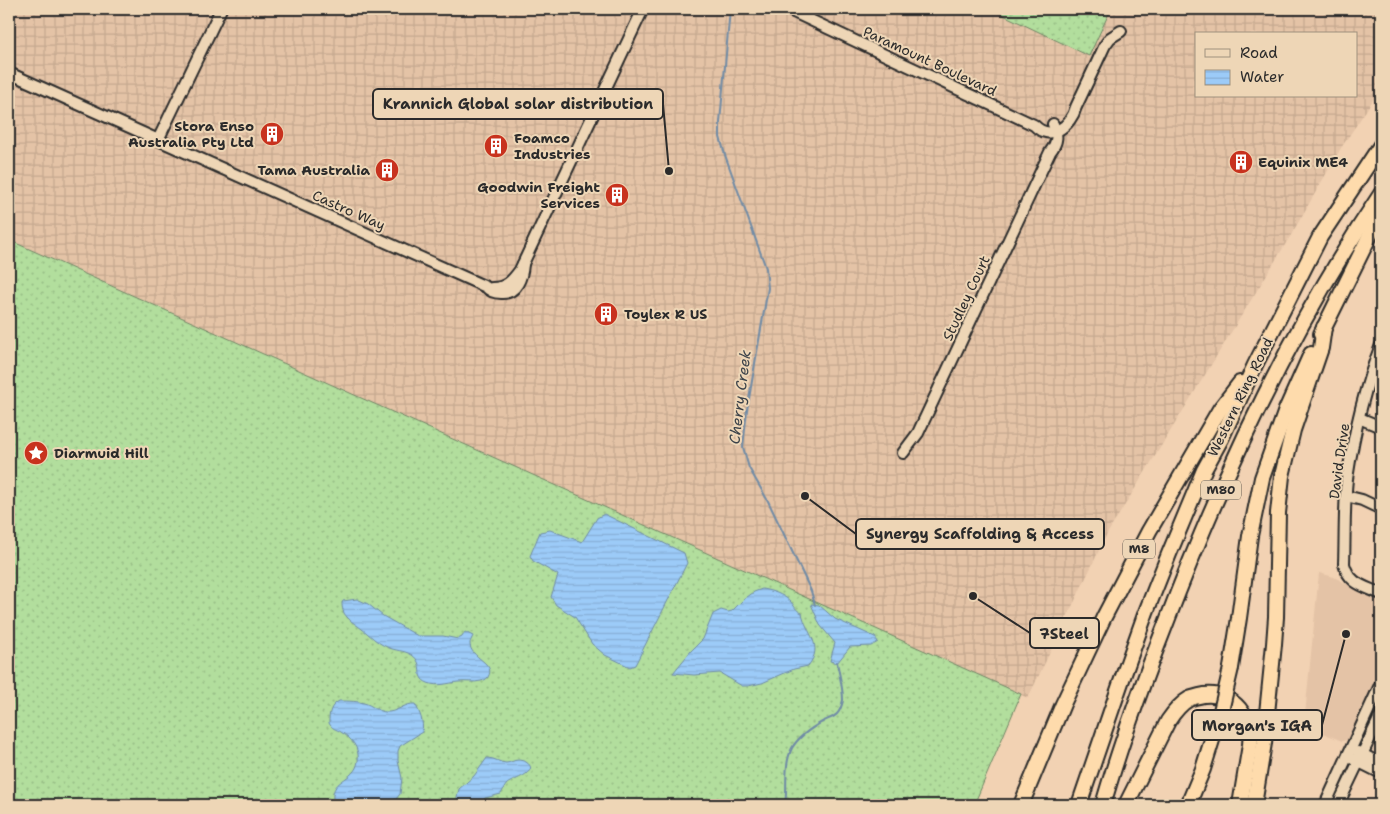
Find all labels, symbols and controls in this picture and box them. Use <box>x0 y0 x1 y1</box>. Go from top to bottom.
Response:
street label: Paramount Boulevard <box>860 22 1000 100</box>
legend <box>1195 32 1358 98</box>
text: Road <box>1240 43 1278 63</box>
text: Water <box>1240 67 1284 87</box>
callout: Krannich Global solar distribution <box>373 89 663 119</box>
text: Krannich Global solar distribution <box>383 94 653 114</box>
place label: Stora Enso Australia Pty Ltd <box>128 117 254 151</box>
building icon: Stora Enso Australia Pty Ltd <box>259 121 285 147</box>
place label: Foamco Industries <box>514 129 591 163</box>
building icon: Foamco Industries <box>483 133 509 159</box>
building icon: Equinix ME4 <box>1228 149 1254 175</box>
place label: Equinix ME4 <box>1258 153 1348 171</box>
building icon: Tama Australia <box>374 157 400 183</box>
place label: Tama Australia <box>257 161 370 179</box>
place label: Goodwin Freight Services <box>477 178 600 212</box>
building icon: Goodwin Freight Services <box>604 182 630 208</box>
street label: Castro Way <box>310 186 388 234</box>
street label: Studley Court <box>938 252 994 344</box>
building icon: Toylex R US <box>593 301 619 327</box>
place label: Toylex R US <box>624 305 707 323</box>
street label: Western Ring Road <box>1203 334 1277 460</box>
water label: Cherry Creek <box>724 348 756 445</box>
street label: David Drive <box>1325 422 1353 500</box>
place icon: Diarmuid Hill <box>23 440 49 466</box>
place label: Diarmuid Hill <box>54 444 149 462</box>
road number: M80 <box>1201 480 1241 500</box>
callout: Synergy Scaffolding & Access <box>856 519 1104 549</box>
text: Synergy Scaffolding & Access <box>866 524 1094 544</box>
road number: M8 <box>1123 540 1155 558</box>
callout: 7Steel <box>1030 618 1099 648</box>
text: 7Steel <box>1039 624 1089 644</box>
callout: Morgan's IGA <box>1192 710 1322 740</box>
text: Morgan's IGA <box>1202 716 1312 736</box>

